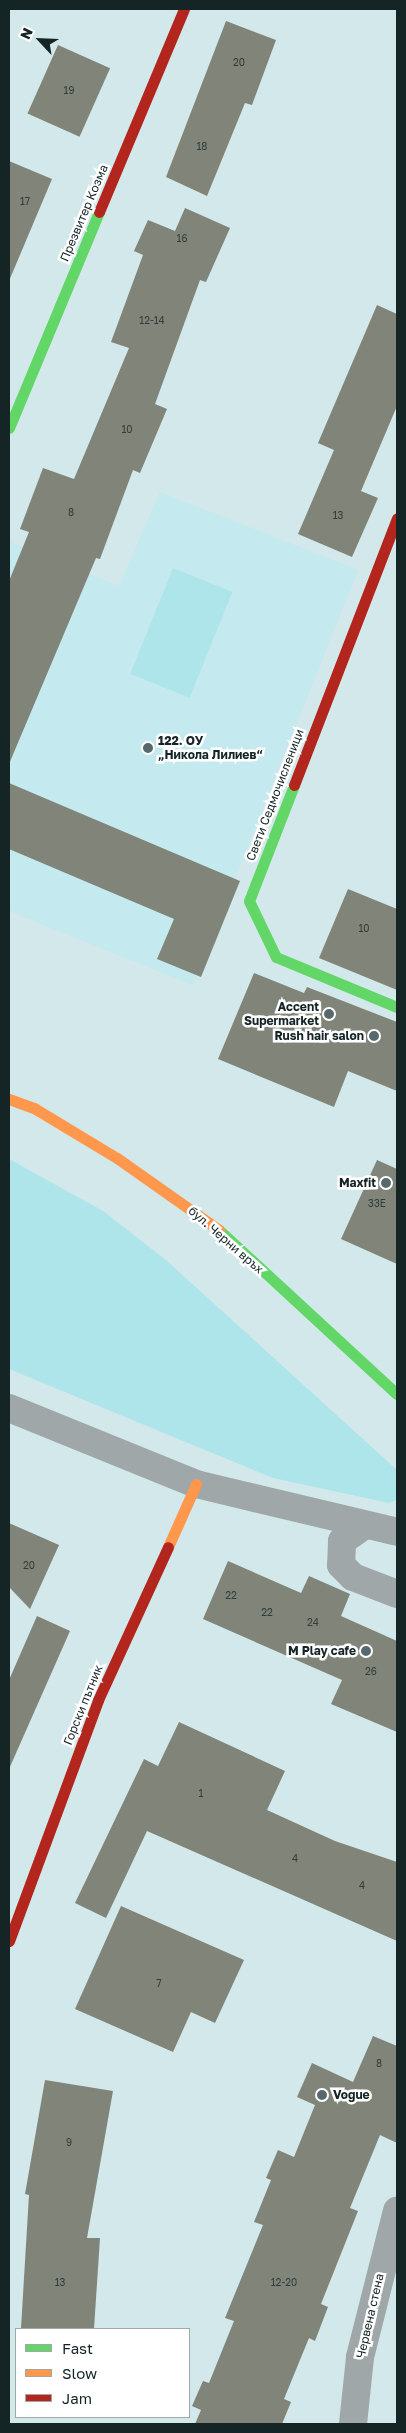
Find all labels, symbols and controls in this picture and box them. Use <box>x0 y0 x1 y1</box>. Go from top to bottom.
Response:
north arrow <box>15 15 65 65</box>
text: N <box>16 25 36 42</box>
house number: 20 <box>233 57 245 69</box>
house number: 19 <box>64 85 74 97</box>
house number: 18 <box>197 141 207 153</box>
street label: Презвитер Козма <box>57 162 111 264</box>
house number: 17 <box>20 196 30 208</box>
house number: 16 <box>177 233 187 245</box>
house number: 12-14 <box>139 315 165 327</box>
house number: 10 <box>121 424 133 436</box>
house number: 8 <box>68 507 74 519</box>
house number: 13 <box>333 510 343 522</box>
street label: Свети Седмочисленици <box>243 727 307 863</box>
place label: 122. ОУ „Никола Лилиев“ <box>158 734 263 762</box>
marker: 122. ОУ „Никола Лилиев“ <box>142 742 154 754</box>
house number: 10 <box>358 923 370 935</box>
place label: Accent Supermarket <box>244 1000 319 1028</box>
marker: Accent Supermarket <box>323 1008 335 1020</box>
place label: Rush hair salon <box>274 1029 364 1043</box>
marker: Rush hair salon <box>368 1030 380 1042</box>
place label: Maxfit <box>339 1176 376 1190</box>
marker: Maxfit <box>380 1177 392 1189</box>
house number: 33E <box>368 1198 386 1210</box>
street label: бул. Черни връх <box>186 1203 266 1277</box>
house number: 20 <box>23 1560 35 1572</box>
house number: 22 <box>225 1590 237 1602</box>
house number: 22 <box>261 1607 273 1619</box>
house number: 24 <box>307 1617 319 1629</box>
place label: M Play cafe <box>288 1644 356 1658</box>
marker: M Play cafe <box>360 1645 372 1657</box>
street label: Горски пътник <box>60 1663 106 1747</box>
house number: 26 <box>365 1666 377 1678</box>
house number: 1 <box>199 1788 203 1800</box>
house number: 4 <box>292 1853 298 1865</box>
house number: 4 <box>359 1880 365 1892</box>
house number: 7 <box>156 1978 162 1990</box>
house number: 8 <box>376 2058 382 2070</box>
marker: Vogue <box>315 2088 329 2102</box>
place label: Vogue <box>333 2088 370 2102</box>
house number: 9 <box>66 2137 72 2149</box>
street label: Червена стена <box>353 2272 387 2360</box>
house number: 13 <box>55 2277 65 2289</box>
house number: 12-20 <box>271 2277 297 2289</box>
legend <box>15 2328 190 2418</box>
text: Fast <box>62 2339 93 2357</box>
text: Slow <box>62 2364 97 2382</box>
text: Jam <box>62 2389 92 2407</box>

